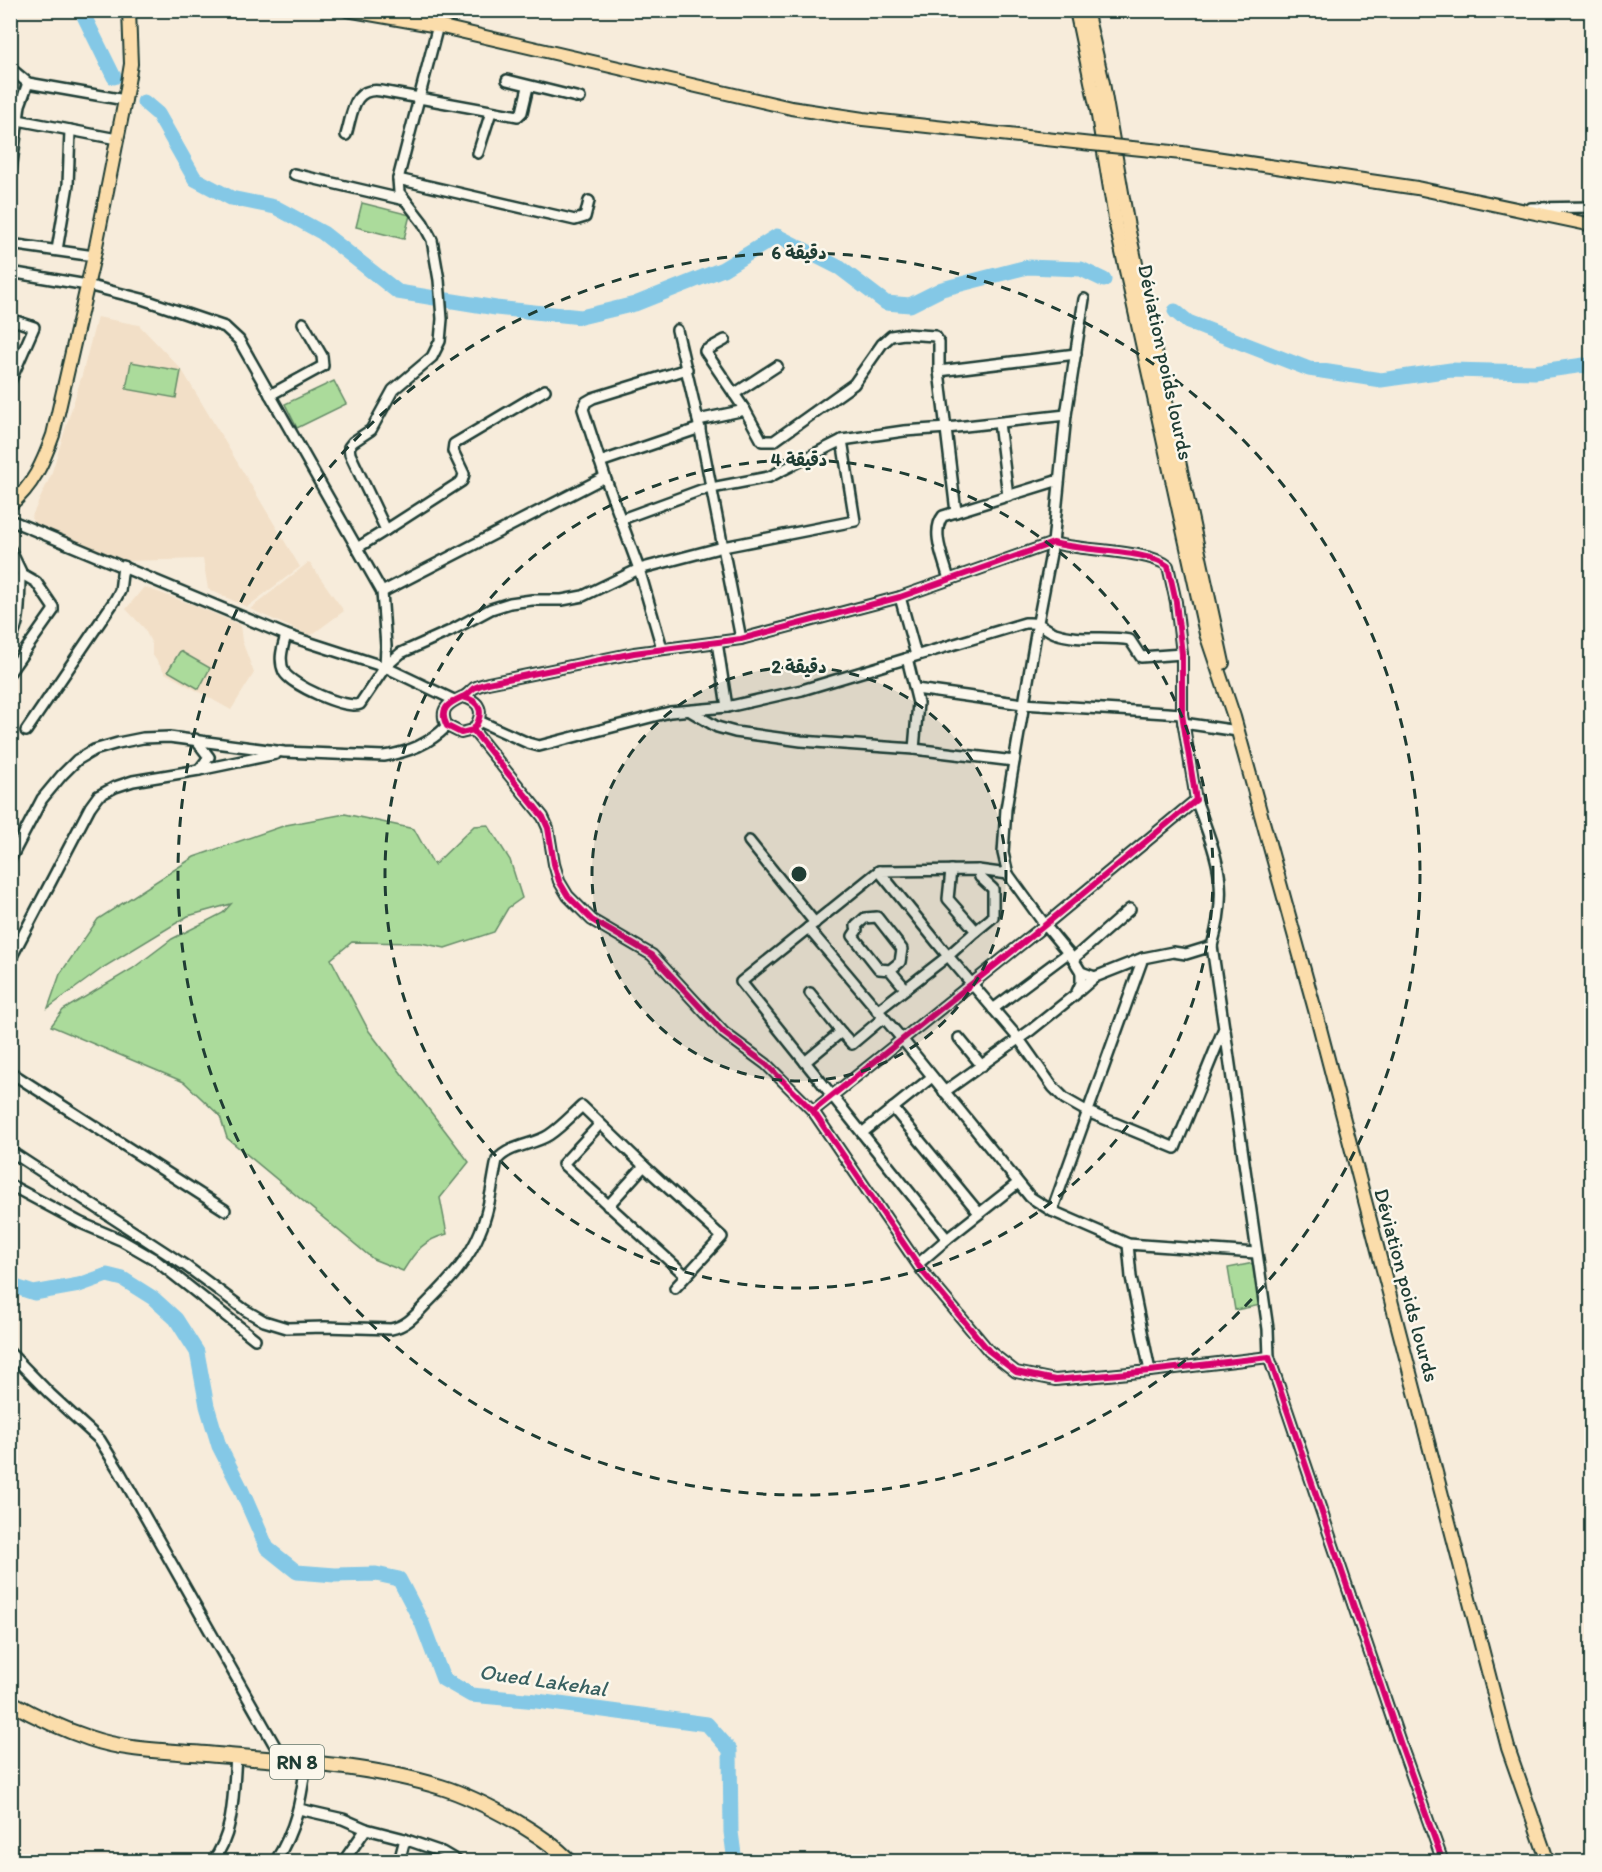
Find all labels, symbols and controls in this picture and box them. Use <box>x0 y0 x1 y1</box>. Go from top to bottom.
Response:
text: 6 دقيقة <box>771 242 827 264</box>
street label: Déviation poids lourds <box>1133 262 1199 462</box>
text: 4 دقيقة <box>771 449 827 471</box>
text: 2 دقيقة <box>771 656 827 678</box>
centre of rings <box>789 864 809 884</box>
street label: Déviation poids lourds <box>1369 1186 1445 1384</box>
water label: Oued Lakehal <box>477 1658 610 1703</box>
road number: RN 8 <box>270 1745 324 1779</box>

